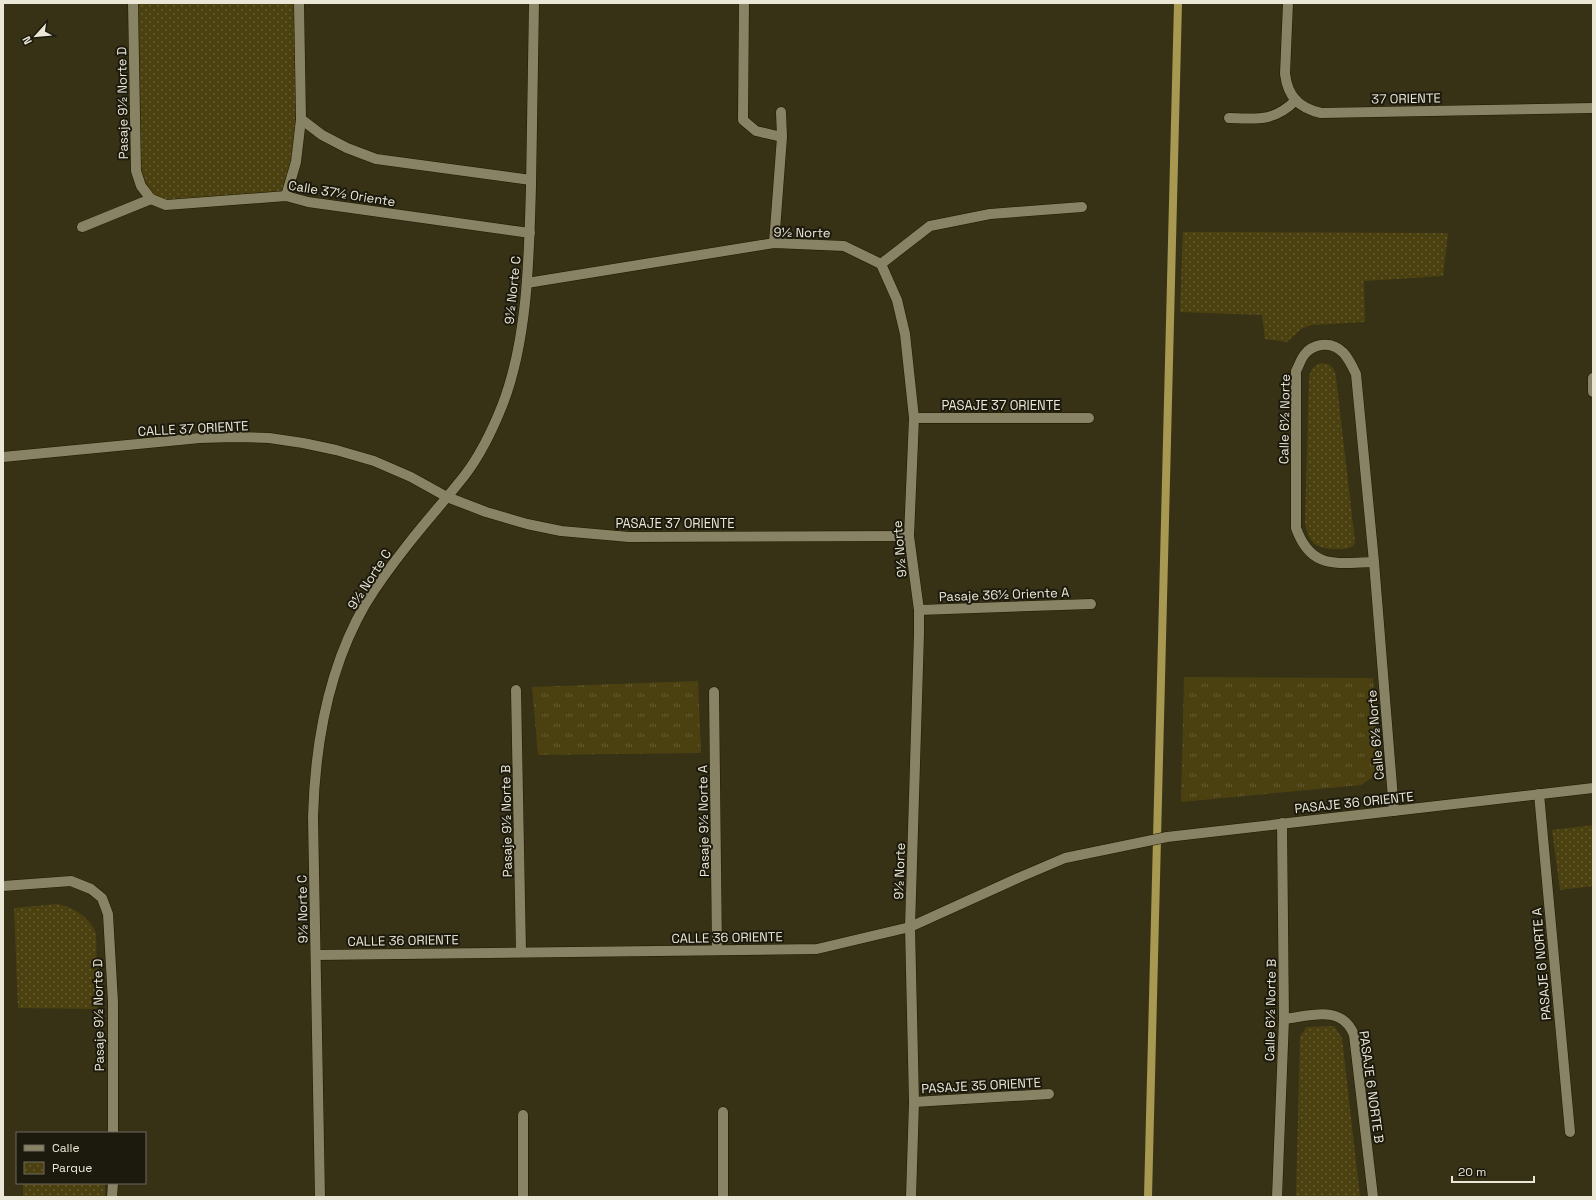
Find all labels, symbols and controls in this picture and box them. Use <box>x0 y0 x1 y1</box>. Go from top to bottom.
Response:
north arrow <box>16 16 56 56</box>
text: N <box>19 34 35 47</box>
street label: Pasaje 9½ Norte D <box>113 47 132 159</box>
street label: 37 ORIENTE <box>1371 89 1441 108</box>
street label: Calle 37½ Oriente <box>287 177 397 210</box>
street label: 9½ Norte <box>773 224 831 241</box>
street label: 9½ Norte C <box>500 255 525 325</box>
street label: Calle 6½ Norte <box>1275 374 1294 464</box>
street label: PASAJE 37 ORIENTE <box>941 397 1061 414</box>
street label: CALLE 37 ORIENTE <box>137 417 249 440</box>
street label: PASAJE 37 ORIENTE <box>615 515 735 532</box>
street label: 9½ Norte <box>889 520 910 578</box>
street label: 9½ Norte C <box>344 546 395 613</box>
street label: Pasaje 36½ Oriente A <box>938 584 1070 605</box>
street label: Calle 6½ Norte <box>1363 689 1388 781</box>
street label: Pasaje 9½ Norte B <box>497 765 516 877</box>
street label: Pasaje 9½ Norte A <box>694 765 713 877</box>
street label: PASAJE 36 ORIENTE <box>1294 788 1415 817</box>
street label: 9½ Norte <box>890 842 909 900</box>
street label: 9½ Norte C <box>293 874 312 943</box>
street label: PASAJE 6 NORTE A <box>1528 907 1555 1021</box>
street label: CALLE 36 ORIENTE <box>671 928 783 947</box>
street label: CALLE 36 ORIENTE <box>347 931 459 950</box>
street label: Pasaje 9½ Norte D <box>89 959 108 1071</box>
street label: Calle 6½ Norte B <box>1261 959 1280 1061</box>
street label: PASAJE 6 NORTE B <box>1355 1030 1388 1144</box>
street label: PASAJE 35 ORIENTE <box>921 1074 1041 1097</box>
legend <box>16 1132 146 1184</box>
text: Calle <box>52 1140 80 1156</box>
scale bar <box>1452 1158 1534 1184</box>
text: Parque <box>52 1160 92 1176</box>
text: 20 m <box>1458 1164 1486 1180</box>

